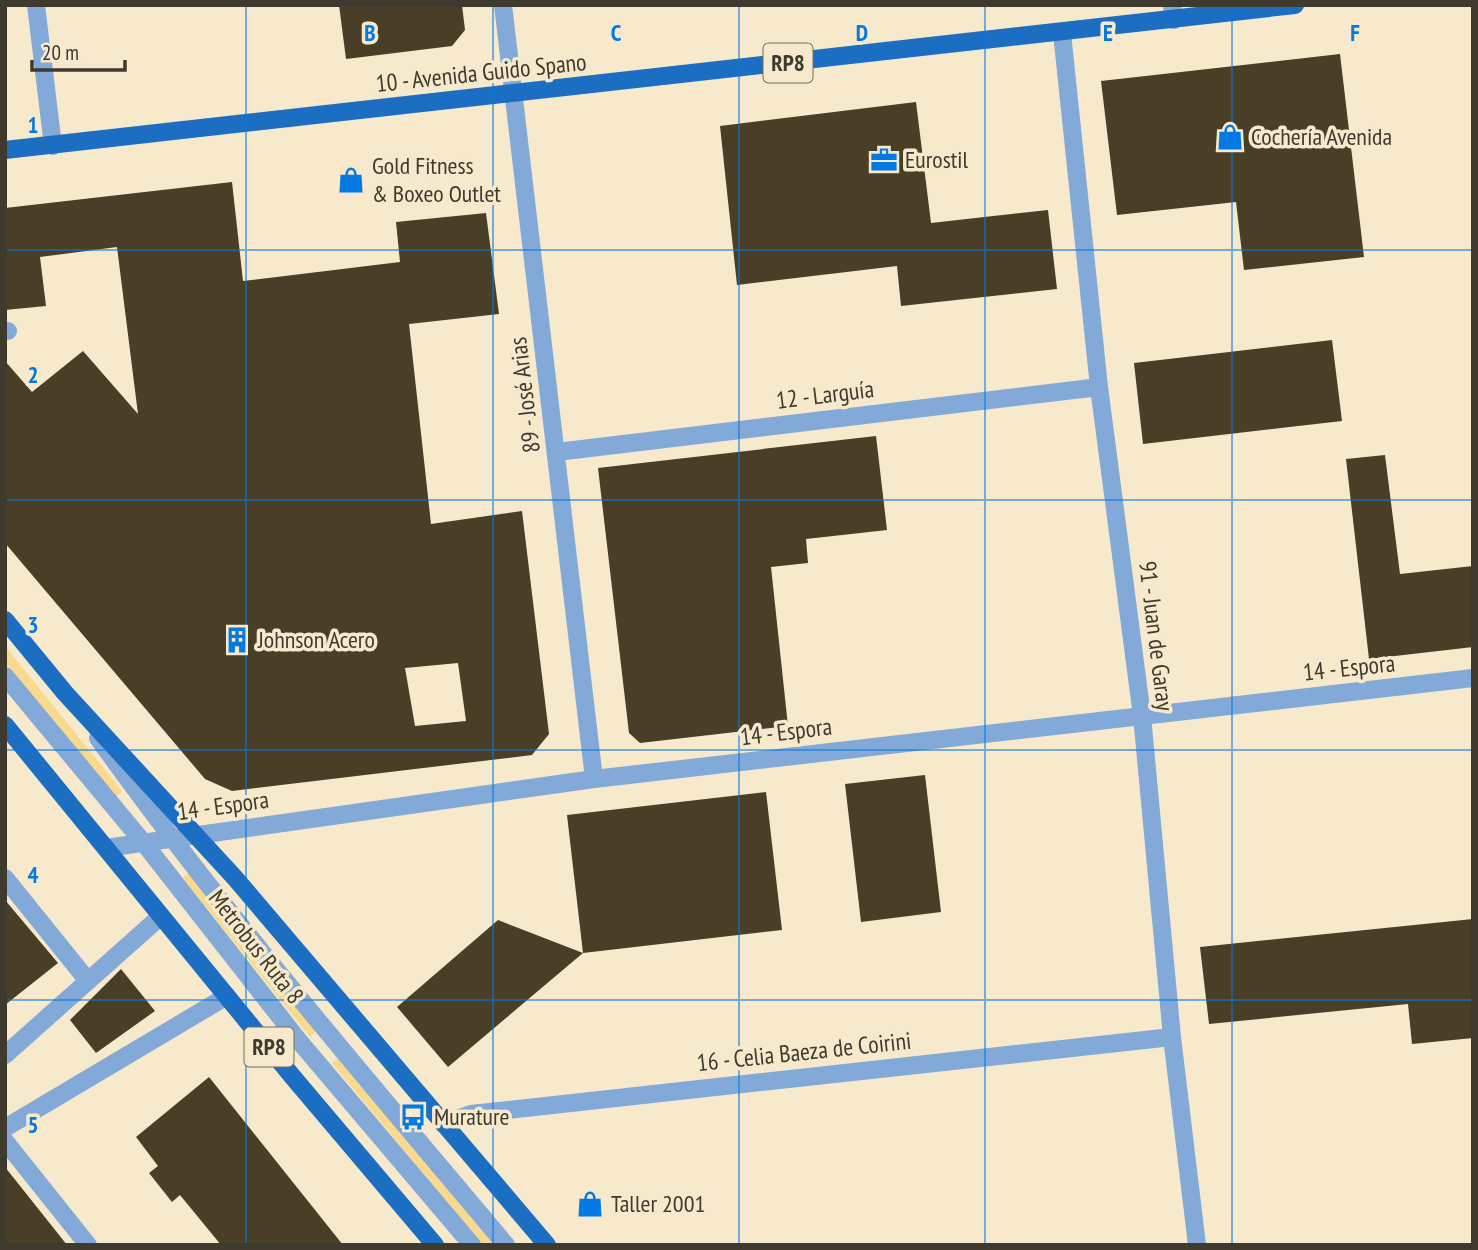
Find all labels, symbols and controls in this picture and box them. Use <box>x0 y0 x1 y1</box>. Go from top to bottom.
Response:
text: B <box>364 18 376 47</box>
text: C <box>611 18 622 47</box>
text: D <box>856 18 868 47</box>
text: E <box>1103 18 1113 47</box>
text: F <box>1350 18 1360 47</box>
scale bar <box>32 28 124 72</box>
text: 20 m <box>42 39 79 66</box>
road number: RP8 <box>764 44 812 82</box>
street label: 10 - Avenida Guido Spano <box>374 46 588 99</box>
text: 1 <box>28 110 39 139</box>
place label: Cochería Avenida <box>1251 121 1392 152</box>
shop icon: Cochería Avenida <box>1215 122 1245 152</box>
place label: Eurostil <box>905 144 969 175</box>
office icon: Eurostil <box>869 145 899 175</box>
place label: Gold Fitness & Boxeo Outlet <box>372 150 501 209</box>
shop icon: Gold Fitness & Boxeo Outlet <box>336 165 366 195</box>
street label: 89 - José Arias <box>502 335 547 455</box>
text: 2 <box>28 360 39 389</box>
street label: 12 - Larguía <box>774 373 876 416</box>
street label: 91 - Juan de Garay <box>1132 559 1181 712</box>
text: 3 <box>28 610 39 639</box>
place label: Johnson Acero <box>257 624 375 655</box>
building icon: Johnson Acero <box>222 625 252 655</box>
street label: 14 - Espora <box>1301 647 1396 688</box>
street label: 14 - Espora <box>738 710 834 753</box>
street label: 14 - Espora <box>175 784 271 827</box>
text: 4 <box>28 860 39 889</box>
street label: Metrobus Ruta 8 <box>202 883 311 1010</box>
street label: 16 - Celia Baeza de Coirini <box>695 1025 913 1078</box>
road number: RP8 <box>244 1028 294 1066</box>
place label: Murature <box>434 1101 509 1132</box>
bus stop icon: Murature <box>398 1102 428 1132</box>
text: 5 <box>28 1110 39 1139</box>
place label: Taller 2001 <box>611 1188 705 1219</box>
shop icon: Taller 2001 <box>575 1189 605 1219</box>

